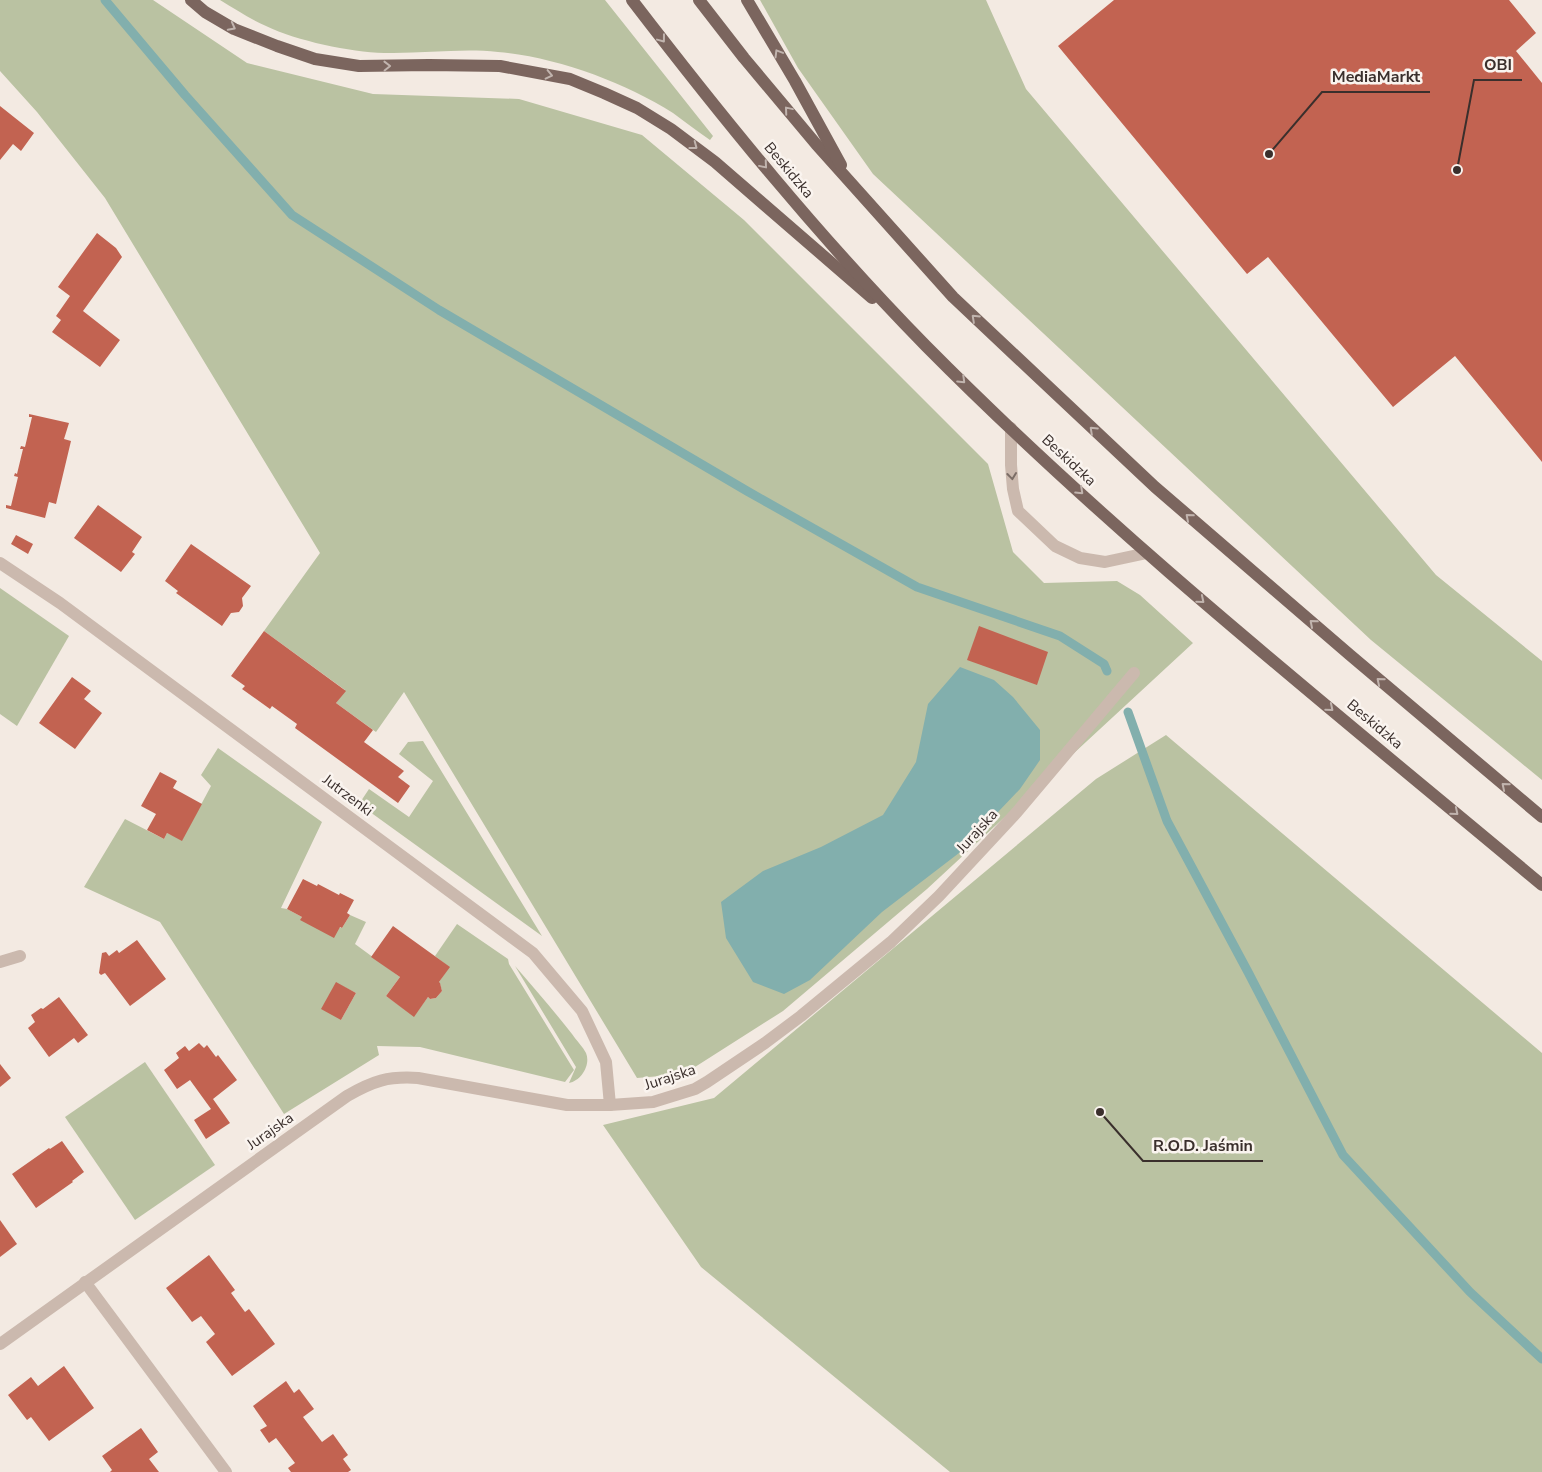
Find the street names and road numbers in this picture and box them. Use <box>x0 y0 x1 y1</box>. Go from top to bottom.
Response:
street label: Beskidzka <box>760 138 818 202</box>
street label: Beskidzka <box>1038 430 1100 490</box>
street label: Beskidzka <box>1343 695 1407 753</box>
street label: Jutrzenki <box>318 769 377 821</box>
street label: Jurajska <box>951 805 1002 858</box>
street label: Jurajska <box>641 1059 698 1095</box>
street label: Jurajska <box>242 1108 297 1155</box>

